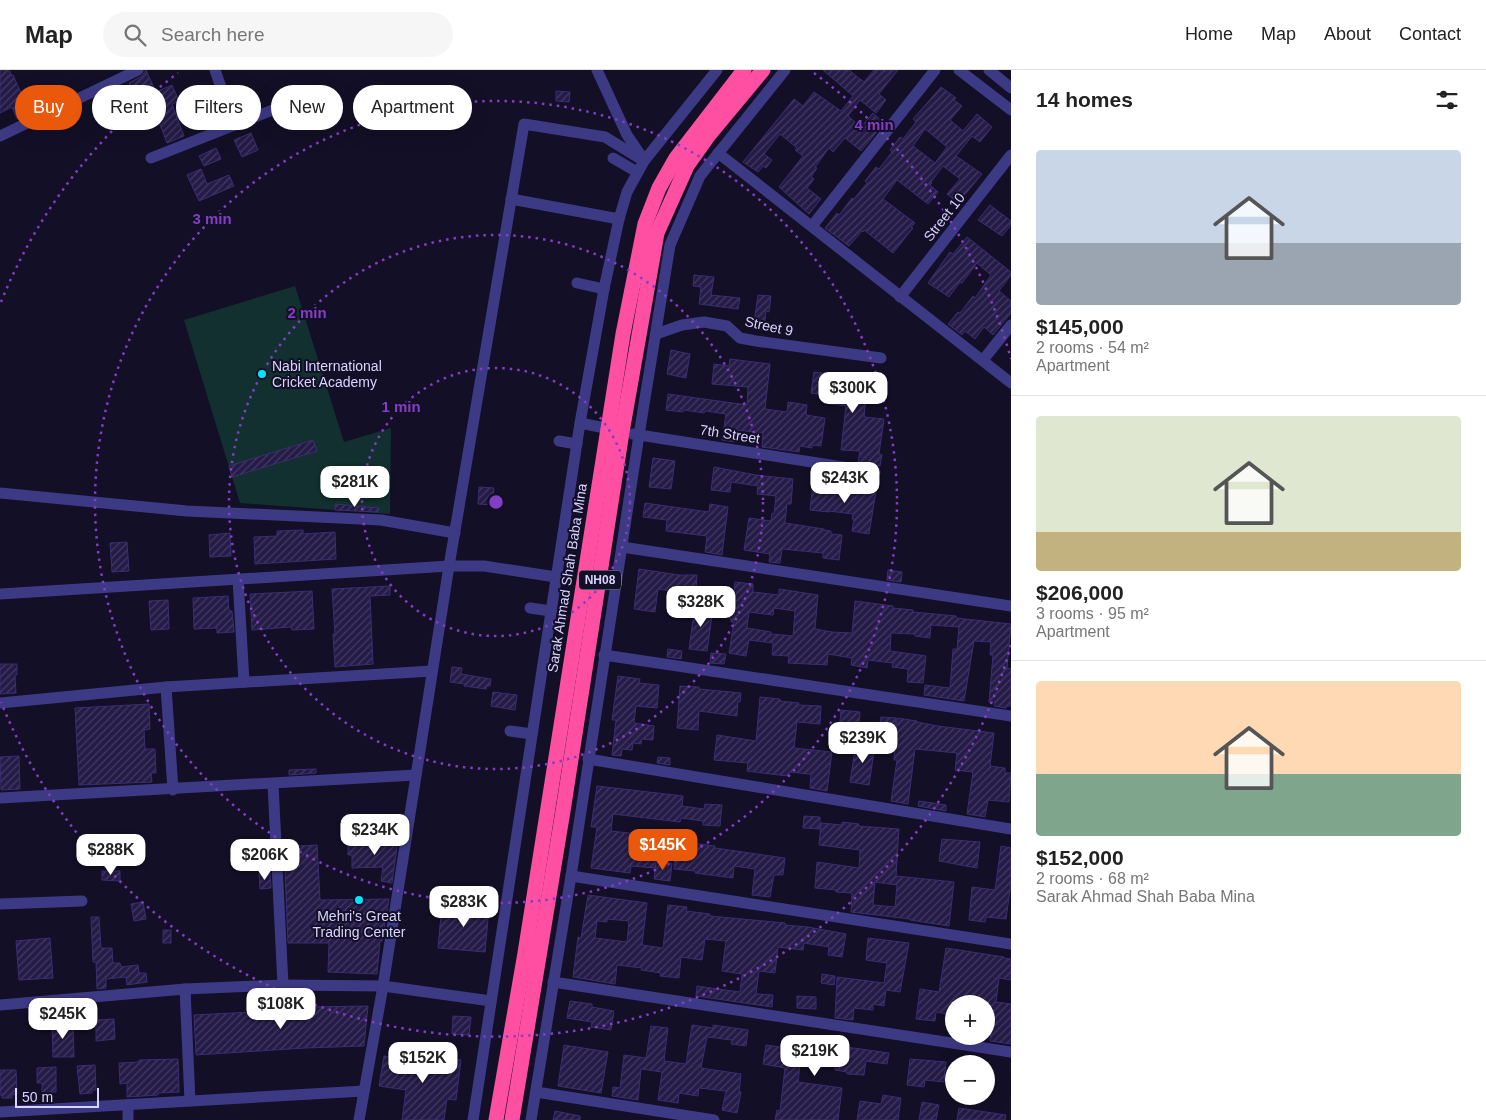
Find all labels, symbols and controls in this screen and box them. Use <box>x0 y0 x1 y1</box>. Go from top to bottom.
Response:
search box <box>103 12 453 57</box>
text: Map <box>25 21 73 48</box>
icon: search <box>121 21 149 49</box>
text: Search here <box>161 24 265 45</box>
text: Home <box>1185 24 1233 44</box>
text: Map <box>1261 24 1296 44</box>
text: About <box>1324 24 1371 44</box>
text: Contact <box>1399 24 1461 44</box>
chip: Buy <box>15 85 82 130</box>
chip: Rent <box>92 85 166 130</box>
chip: Filters <box>176 85 261 130</box>
chip: New <box>271 85 343 130</box>
chip: Apartment <box>353 85 472 130</box>
icon: filters <box>1433 86 1461 114</box>
text: 14 homes <box>1036 88 1133 111</box>
text: 4 min <box>854 116 894 133</box>
icon: home <box>1204 183 1294 273</box>
street label: Street 10 <box>920 190 968 244</box>
text: 3 min <box>192 210 232 227</box>
text: 2 min <box>287 304 327 321</box>
street label: Street 9 <box>743 313 795 339</box>
text: $145,000 <box>1036 315 1124 338</box>
text: 2 rooms · 54 m² <box>1036 339 1149 356</box>
text: Apartment <box>1036 357 1110 374</box>
place label: Nabi International Cricket Academy <box>272 358 382 390</box>
marker: Nabi International Cricket Academy <box>256 368 268 380</box>
pin: $300K <box>818 372 888 414</box>
text: $300K <box>829 379 877 396</box>
text: 1 min <box>381 398 421 415</box>
street label: 7th Street <box>699 421 761 447</box>
icon: home <box>1204 448 1294 538</box>
pin: $243K <box>810 462 880 504</box>
pin: $281K <box>320 466 390 508</box>
text: $243K <box>821 469 869 486</box>
text: $281K <box>331 473 379 490</box>
street label: Sarak Ahmad Shah Baba Mina <box>544 482 590 674</box>
centre of rings <box>487 493 505 511</box>
road number: NH08 <box>579 570 621 590</box>
text: $206,000 <box>1036 581 1124 604</box>
pin: $328K <box>666 586 736 628</box>
text: $328K <box>677 593 725 610</box>
text: 3 rooms · 95 m² <box>1036 605 1149 622</box>
text: Apartment <box>1036 623 1110 640</box>
icon: home <box>1204 713 1294 803</box>
pin: $239K <box>828 722 898 764</box>
text: $239K <box>839 729 887 746</box>
pin: $234K <box>340 814 410 856</box>
text: $234K <box>351 821 399 838</box>
pin: $145K <box>628 828 698 871</box>
pin: $288K <box>76 834 146 876</box>
text: $145K <box>639 836 687 853</box>
pin: $206K <box>230 838 300 881</box>
text: $288K <box>87 841 135 858</box>
text: $206K <box>241 846 289 863</box>
text: $152,000 <box>1036 846 1124 869</box>
text: 2 rooms · 68 m² <box>1036 870 1149 887</box>
pin: $283K <box>429 886 499 928</box>
text: Sarak Ahmad Shah Baba Mina <box>1036 888 1255 905</box>
text: $283K <box>440 893 488 910</box>
marker: Mehri's Great Trading Center <box>353 894 365 906</box>
place label: Mehri's Great Trading Center <box>313 908 406 940</box>
pin: $108K <box>246 988 316 1030</box>
text: $108K <box>257 995 305 1012</box>
map controls <box>945 995 995 1105</box>
button: + <box>945 995 995 1045</box>
pin: $245K <box>28 998 98 1040</box>
text: $245K <box>39 1005 87 1022</box>
pin: $219K <box>780 1034 850 1077</box>
pin: $152K <box>388 1042 458 1084</box>
text: $219K <box>791 1042 839 1059</box>
text: $152K <box>399 1049 447 1066</box>
button: − <box>945 1055 995 1105</box>
scale bar <box>15 1085 99 1108</box>
text: 50 m <box>22 1089 53 1105</box>

